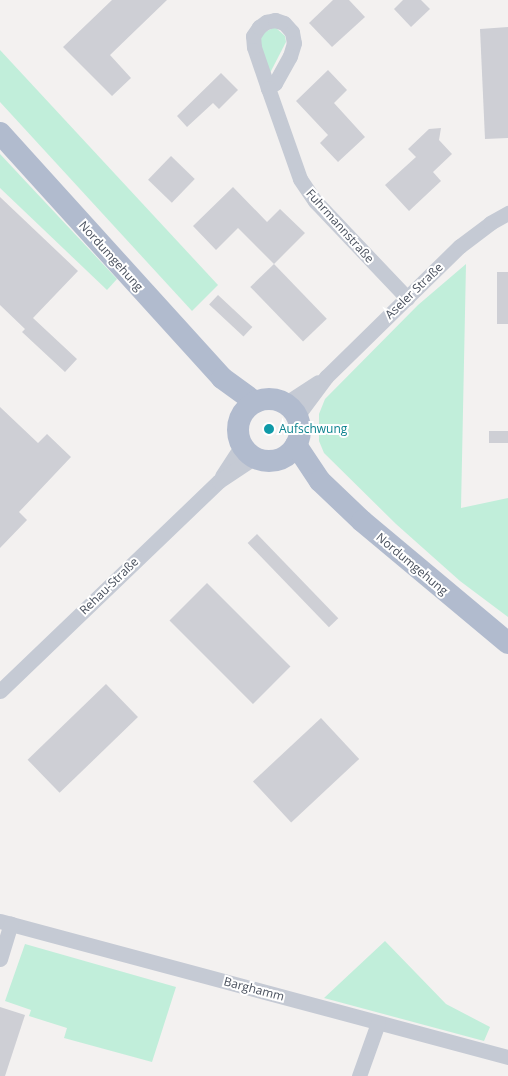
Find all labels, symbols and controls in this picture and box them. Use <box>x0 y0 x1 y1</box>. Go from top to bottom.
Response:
street label: Fuhrmannstraße <box>303 186 377 266</box>
street label: Nordumgehung <box>76 218 146 294</box>
street label: Aseler Straße <box>382 260 446 322</box>
place label: Aufschwung <box>279 422 347 436</box>
marker: Aufschwung <box>263 423 275 435</box>
street label: Nordumgehung <box>373 530 451 598</box>
street label: Rehau-Straße <box>77 554 141 618</box>
street label: Barghamm <box>222 974 286 1004</box>

